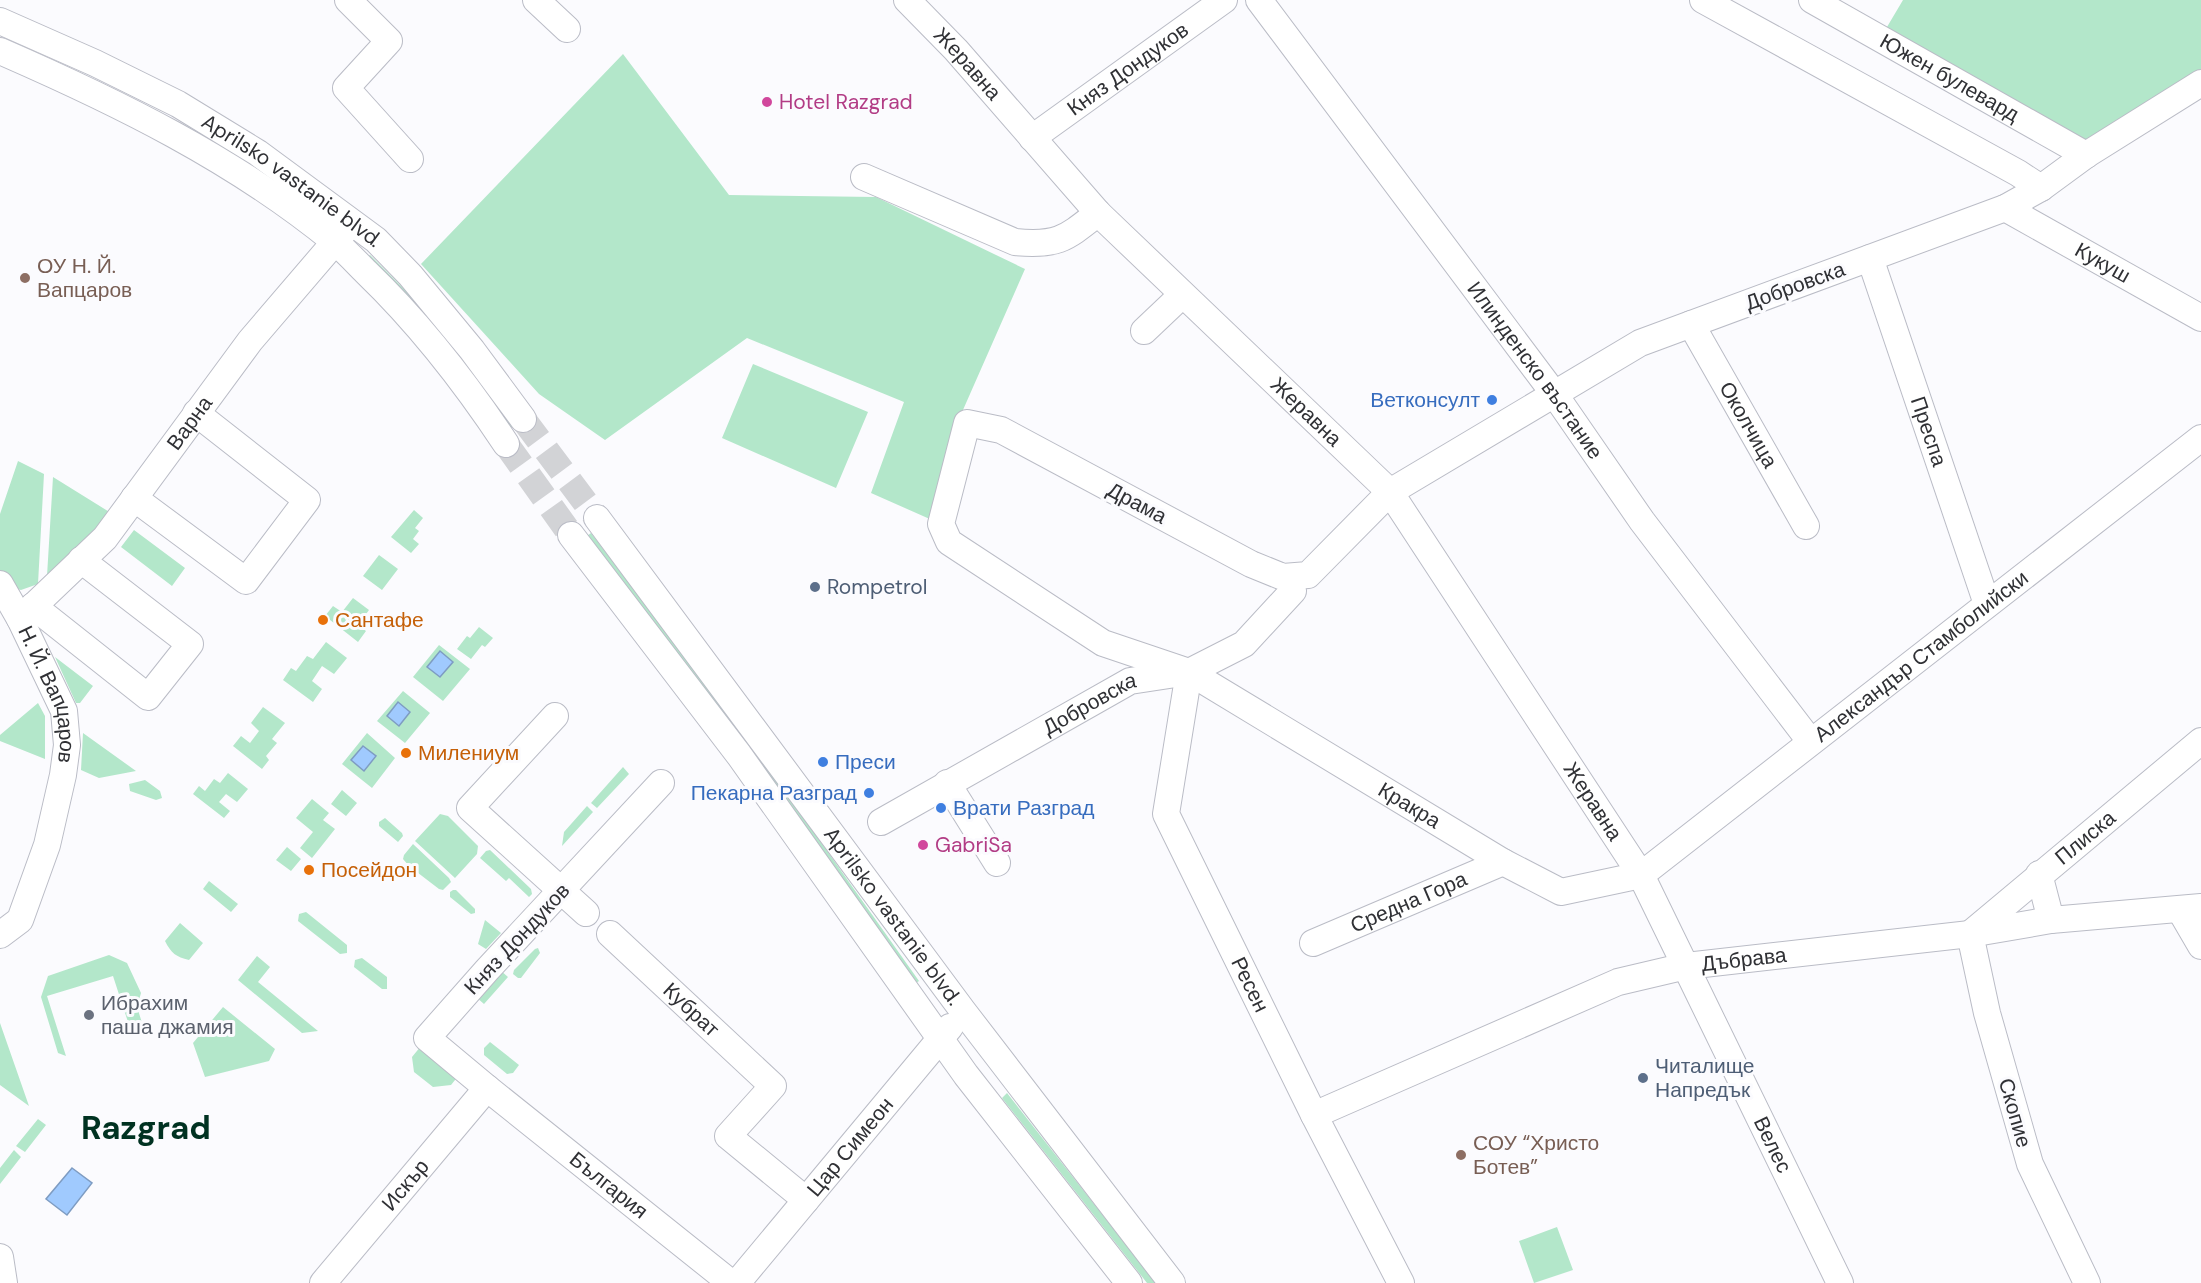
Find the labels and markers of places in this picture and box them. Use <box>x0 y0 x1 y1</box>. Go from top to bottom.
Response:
place label: Hotel Razgrad <box>779 88 913 116</box>
marker: Hotel Razgrad <box>760 95 774 109</box>
place label: ОУ Н. Й. Вапцаров <box>37 252 132 304</box>
marker: ОУ Н. Й. Вапцаров <box>18 271 32 285</box>
place label: Ветконсулт <box>1370 386 1480 414</box>
marker: Ветконсулт <box>1485 393 1499 407</box>
place label: Rompetrol <box>827 573 927 601</box>
marker: Rompetrol <box>808 580 822 594</box>
place label: Сантафе <box>335 606 424 634</box>
marker: Сантафе <box>316 613 330 627</box>
place label: Милениум <box>418 739 519 767</box>
marker: Милениум <box>399 746 413 760</box>
place label: Преси <box>835 748 896 776</box>
marker: Преси <box>816 755 830 769</box>
place label: Пекарна Разград <box>691 779 857 807</box>
marker: Пекарна Разград <box>862 786 876 800</box>
place label: Врати Разград <box>953 794 1095 822</box>
marker: Врати Разград <box>934 801 948 815</box>
place label: GabriSa <box>935 831 1012 859</box>
marker: GabriSa <box>916 838 930 852</box>
place label: Посейдон <box>321 856 417 884</box>
marker: Посейдон <box>302 863 316 877</box>
place label: Ибрахим паша джамия <box>101 989 234 1041</box>
marker: Ибрахим паша джамия <box>82 1008 96 1022</box>
place label: Читалище Напредък <box>1655 1052 1755 1104</box>
marker: Читалище Напредък <box>1636 1071 1650 1085</box>
place label: СОУ “Христо Ботев” <box>1473 1129 1599 1181</box>
marker: СОУ “Христо Ботев” <box>1454 1148 1468 1162</box>

